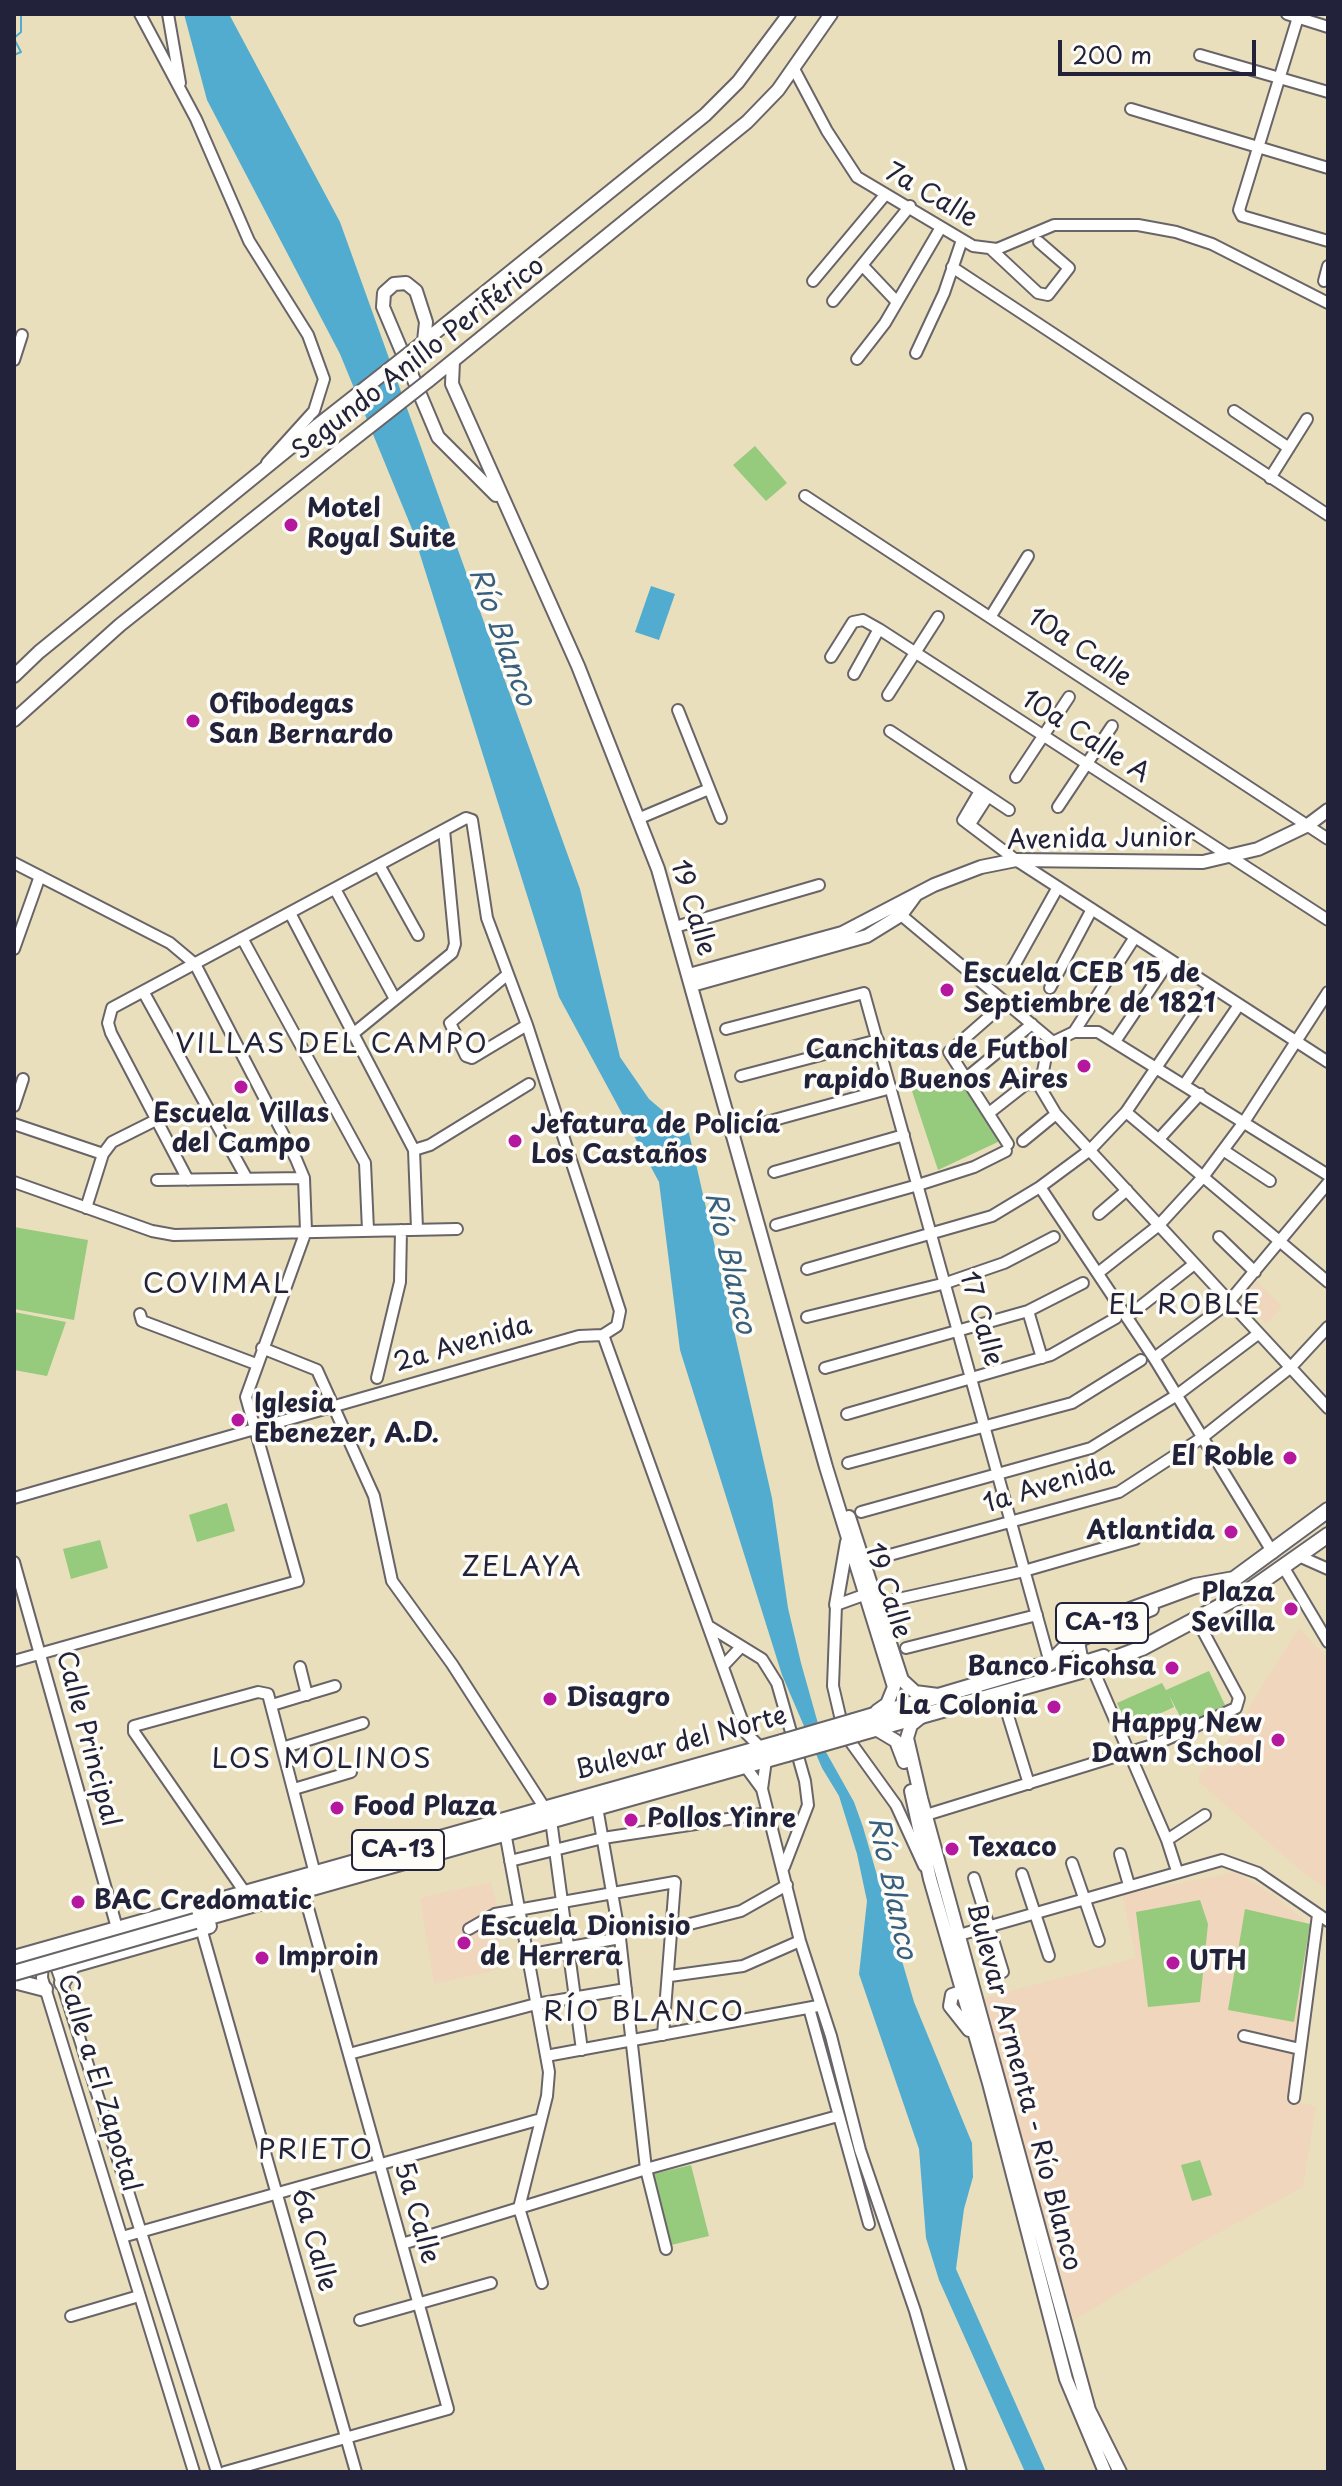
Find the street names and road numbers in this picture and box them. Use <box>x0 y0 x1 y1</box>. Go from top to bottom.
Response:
street label: 7a Calle <box>879 157 983 235</box>
street label: Segundo Anillo Periférico <box>287 251 551 467</box>
street label: 10a Calle <box>1021 602 1137 694</box>
street label: 10a Calle A <box>1015 684 1155 790</box>
street label: Avenida Junior <box>1007 823 1195 857</box>
street label: 19 Calle <box>663 856 721 960</box>
street label: 17 Calle <box>952 1268 1008 1370</box>
street label: 2a Avenida <box>390 1310 536 1380</box>
street label: 1a Avenida <box>980 1451 1118 1521</box>
street label: 19 Calle <box>857 1539 917 1643</box>
road number: CA-13 <box>1056 1603 1148 1643</box>
street label: Calle Principal <box>49 1648 125 1830</box>
street label: Bulevar del Norte <box>572 1701 790 1787</box>
road number: CA-13 <box>352 1830 444 1870</box>
street label: Bulevar Armenta - Río Blanco <box>959 1900 1087 2274</box>
street label: Calle a El Zapotal <box>50 1970 146 2196</box>
street label: 5a Calle <box>387 2159 445 2267</box>
street label: 6a Calle <box>283 2185 343 2295</box>

